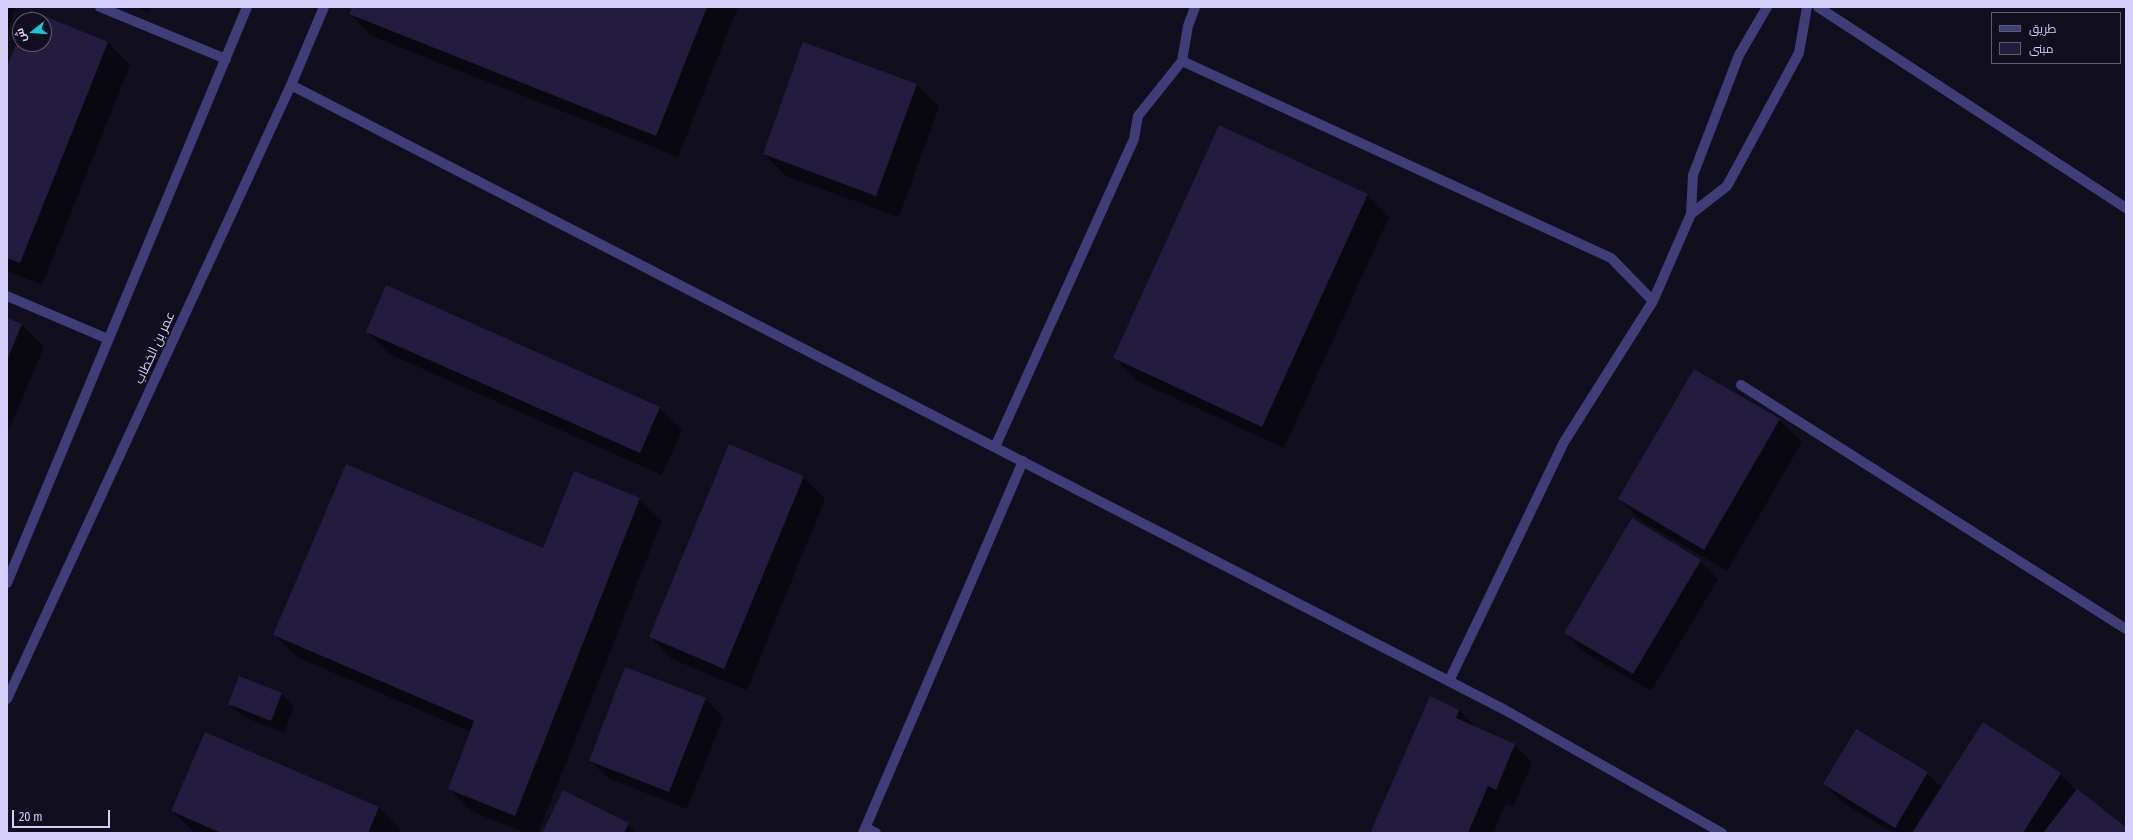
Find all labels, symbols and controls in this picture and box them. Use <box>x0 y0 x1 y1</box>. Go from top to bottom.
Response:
north arrow <box>12 12 52 52</box>
legend <box>1991 12 2121 64</box>
text: طريق <box>2029 22 2056 36</box>
text: ش <box>13 27 29 44</box>
text: مبنى <box>2029 42 2054 56</box>
street label: عمر بن الخطاب <box>131 309 179 387</box>
scale bar <box>14 802 112 828</box>
text: 20 m <box>19 810 43 824</box>

